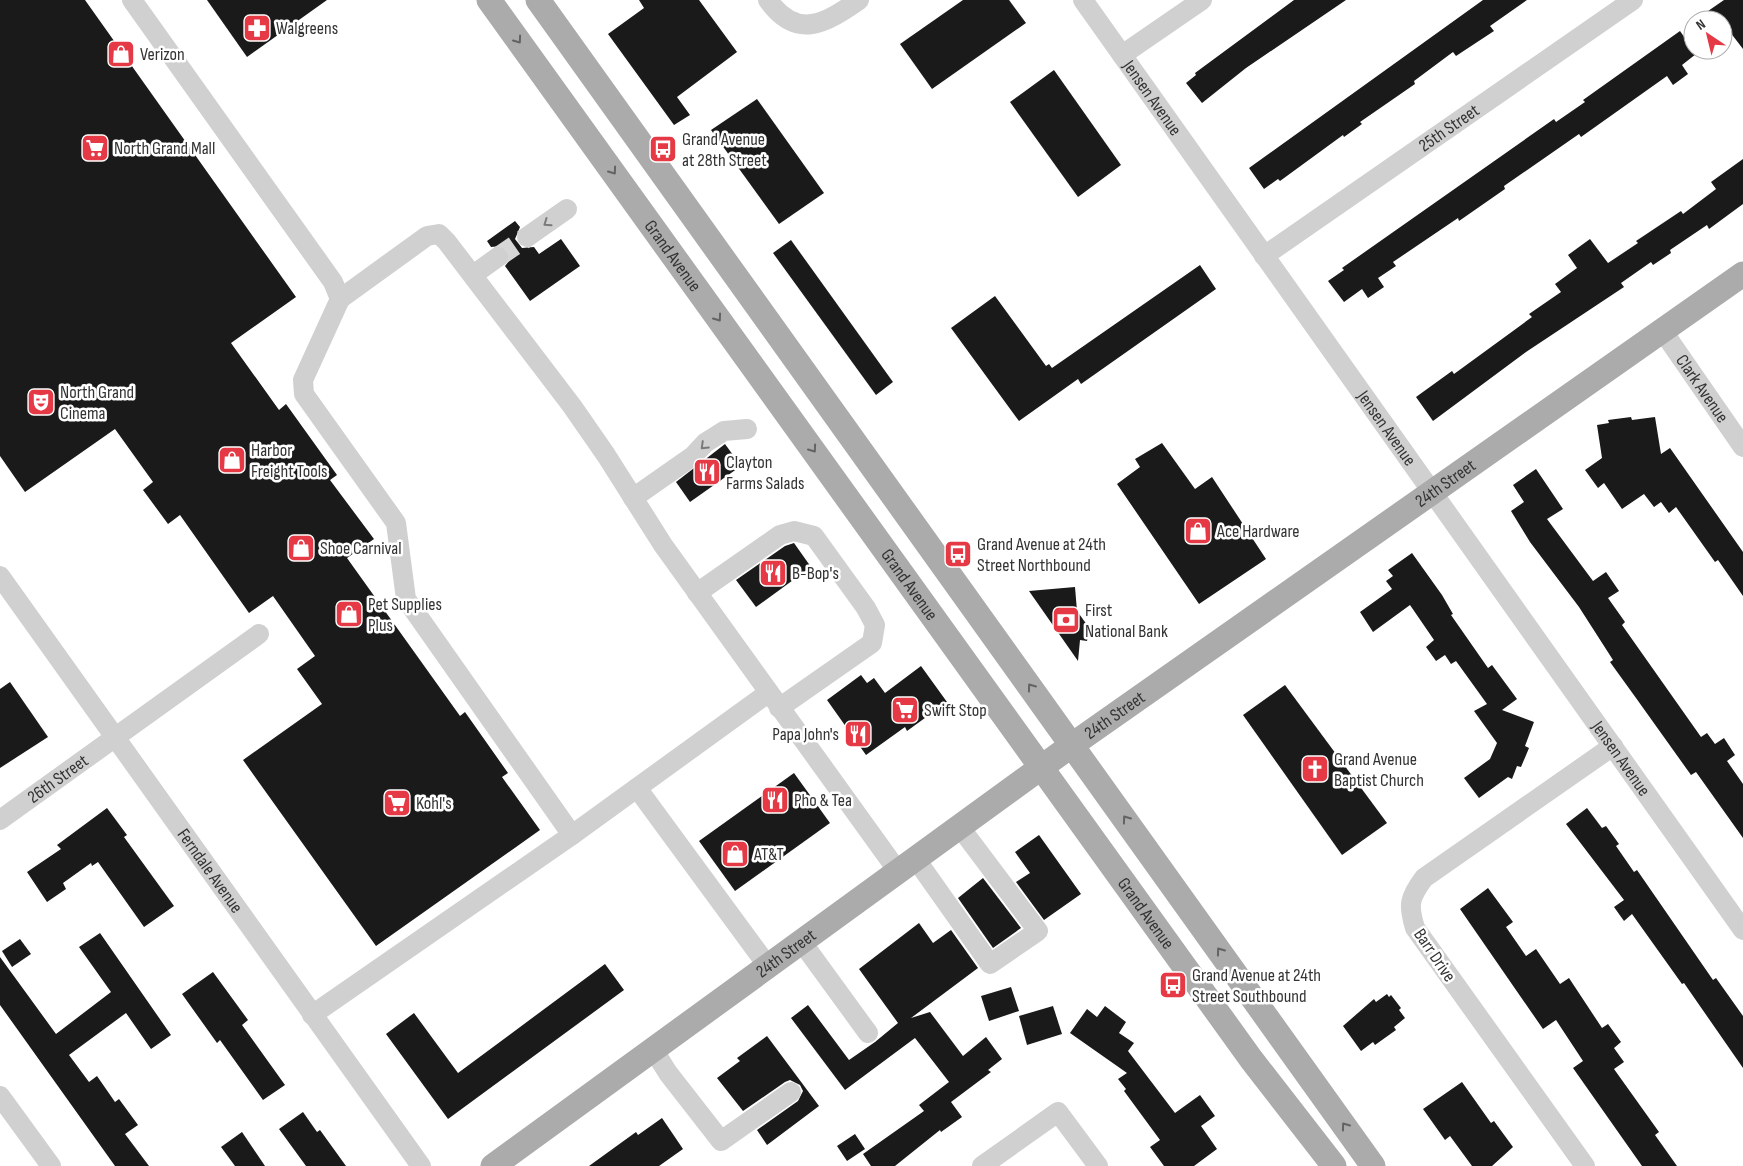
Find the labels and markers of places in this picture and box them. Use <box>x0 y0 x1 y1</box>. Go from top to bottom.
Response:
pharmacy icon: Walgreens <box>242 13 272 43</box>
place label: Walgreens <box>276 18 338 39</box>
shop icon: Verizon <box>106 39 136 69</box>
place label: Verizon <box>140 44 185 65</box>
place label: Grand Avenue at 28th Street <box>682 129 767 171</box>
supermarket icon: North Grand Mall <box>80 133 110 163</box>
bus stop icon: Grand Avenue at 28th Street <box>648 134 678 164</box>
place label: North Grand Mall <box>114 138 215 159</box>
place label: North Grand Cinema <box>60 382 134 424</box>
theatre icon: North Grand Cinema <box>26 387 56 417</box>
place label: Harbor Freight Tools <box>251 440 328 482</box>
shop icon: Harbor Freight Tools <box>217 445 247 475</box>
place label: Clayton Farms Salads <box>726 452 804 494</box>
restaurant icon: Clayton Farms Salads <box>692 457 722 487</box>
shop icon: Ace Hardware <box>1183 516 1213 546</box>
place label: Ace Hardware <box>1216 521 1300 542</box>
shop icon: Shoe Carnival <box>286 533 316 563</box>
place label: Grand Avenue at 24th Street Northbound <box>977 534 1106 576</box>
place label: Shoe Carnival <box>320 538 402 559</box>
bus stop icon: Grand Avenue at 24th Street Northbound <box>943 539 973 569</box>
restaurant icon: B-Bop's <box>758 558 788 588</box>
place label: B-Bop's <box>792 563 839 584</box>
place label: Pet Supplies Plus <box>368 594 442 636</box>
shop icon: Pet Supplies Plus <box>334 599 364 629</box>
place label: First National Bank <box>1085 600 1168 642</box>
bank icon: First National Bank <box>1051 605 1081 635</box>
supermarket icon: Swift Stop <box>890 695 920 725</box>
place label: Swift Stop <box>924 700 987 721</box>
restaurant icon: Papa John's <box>843 719 873 749</box>
place label: Papa John's <box>772 724 839 745</box>
place label: Grand Avenue Baptist Church <box>1334 749 1424 791</box>
church icon: Grand Avenue Baptist Church <box>1300 754 1330 784</box>
restaurant icon: Pho & Tea <box>760 785 790 815</box>
supermarket icon: Kohl's <box>382 788 412 818</box>
place label: Pho & Tea <box>794 790 852 811</box>
place label: Kohl's <box>416 793 452 814</box>
shop icon: AT&T <box>720 839 750 869</box>
place label: AT&T <box>753 844 784 865</box>
place label: Grand Avenue at 24th Street Southbound <box>1192 965 1321 1007</box>
bus stop icon: Grand Avenue at 24th Street Southbound <box>1158 970 1188 1000</box>

